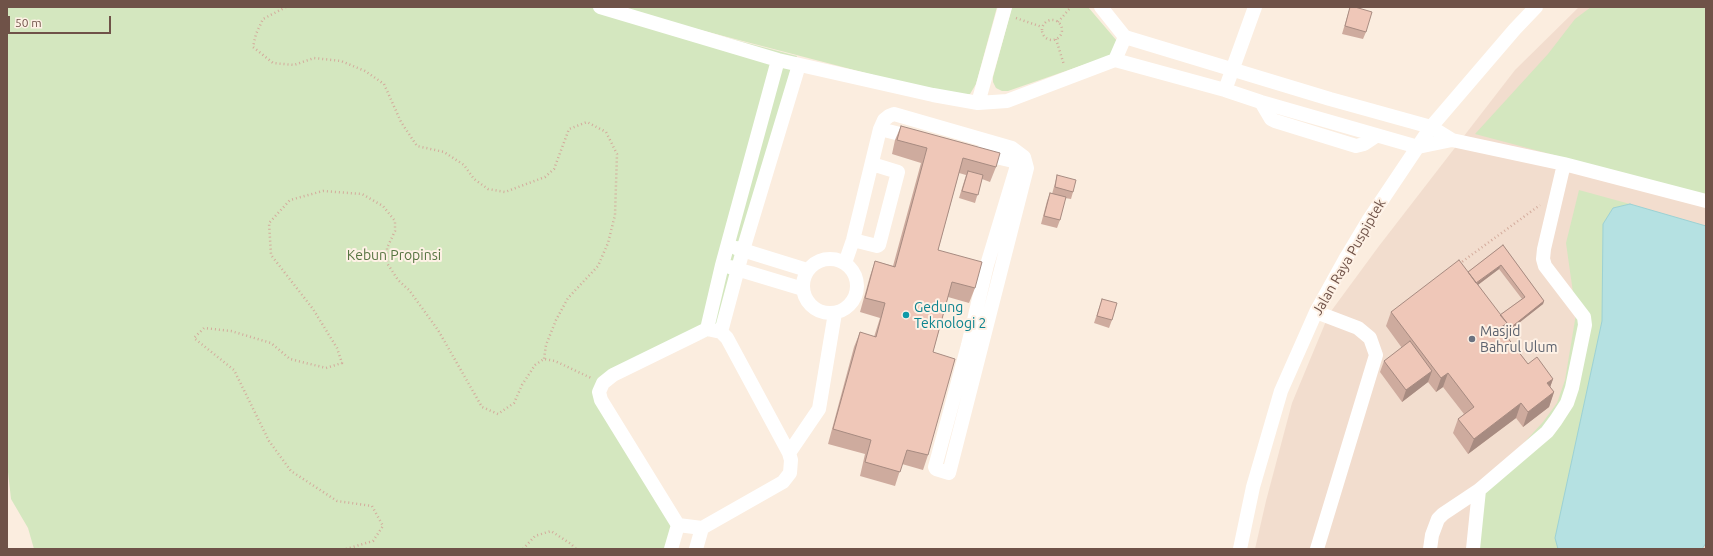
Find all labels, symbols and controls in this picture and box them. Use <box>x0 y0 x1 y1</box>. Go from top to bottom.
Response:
scale bar <box>10 8 113 34</box>
text: 50 m <box>15 16 42 29</box>
street label: Jalan Raya Puspiptek <box>1309 196 1389 318</box>
park label: Kebun Propinsi <box>347 247 441 263</box>
place label: Gedung Teknologi 2 <box>914 299 987 332</box>
marker: Gedung Teknologi 2 <box>901 310 911 320</box>
place label: Masjid Bahrul Ulum <box>1480 323 1558 356</box>
marker: Masjid Bahrul Ulum <box>1467 334 1477 344</box>

